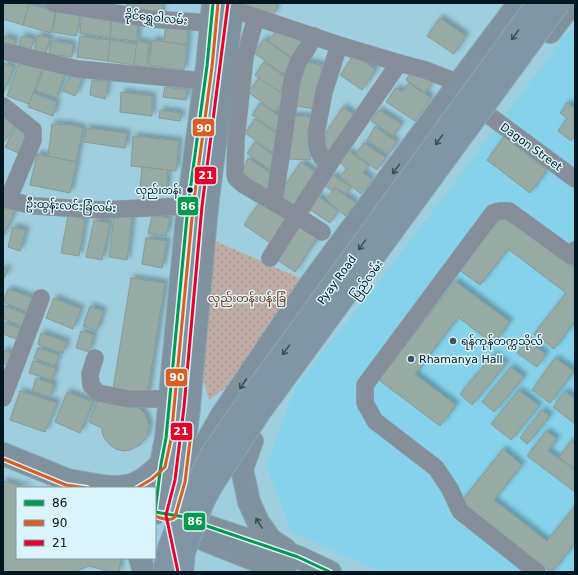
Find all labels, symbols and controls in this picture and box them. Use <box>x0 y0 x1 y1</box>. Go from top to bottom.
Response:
street label: ခိုင်ရွှေဝါလမ်း <box>124 7 188 30</box>
one-way arrow <box>511 29 520 40</box>
line badge: 90 <box>192 118 215 137</box>
street label: Dagon Street <box>498 120 565 174</box>
text: 90 <box>196 122 212 135</box>
one-way arrow <box>435 134 443 145</box>
one-way arrow <box>391 163 400 174</box>
line badge: 21 <box>194 166 217 185</box>
text: 21 <box>198 169 214 182</box>
place label: လှည်းတန်း <box>136 183 182 199</box>
marker: လှည်းတန်း <box>185 185 195 195</box>
street label: ဦးထွန်းလင်းခြံလမ်း <box>25 196 117 217</box>
line badge: 86 <box>177 196 199 216</box>
text: 86 <box>180 200 196 213</box>
one-way arrow <box>358 239 367 250</box>
street label: Pyay Road <box>315 253 359 307</box>
street label: ပြည်လမ်း <box>347 257 387 304</box>
park label: လှည်းတန်းပန်းခြံ <box>208 291 286 307</box>
place label: ရန်ကုန်တက္ကသိုလ် <box>461 334 543 350</box>
marker: ရန်ကုန်တက္ကသိုလ် <box>448 336 458 346</box>
one-way arrow <box>282 344 290 355</box>
place label: Rhamanya Hall <box>419 353 503 366</box>
marker: Rhamanya Hall <box>406 354 416 364</box>
line badge: 90 <box>165 368 188 387</box>
text: 90 <box>169 371 185 384</box>
one-way arrow <box>239 378 247 389</box>
line badge: 21 <box>170 422 193 441</box>
text: 21 <box>173 425 189 438</box>
legend <box>16 487 156 559</box>
text: 86 <box>52 496 67 510</box>
line badge: 86 <box>183 512 206 531</box>
text: 86 <box>187 515 203 528</box>
text: 90 <box>52 516 67 530</box>
one-way arrow <box>255 518 263 529</box>
text: 21 <box>52 536 67 550</box>

